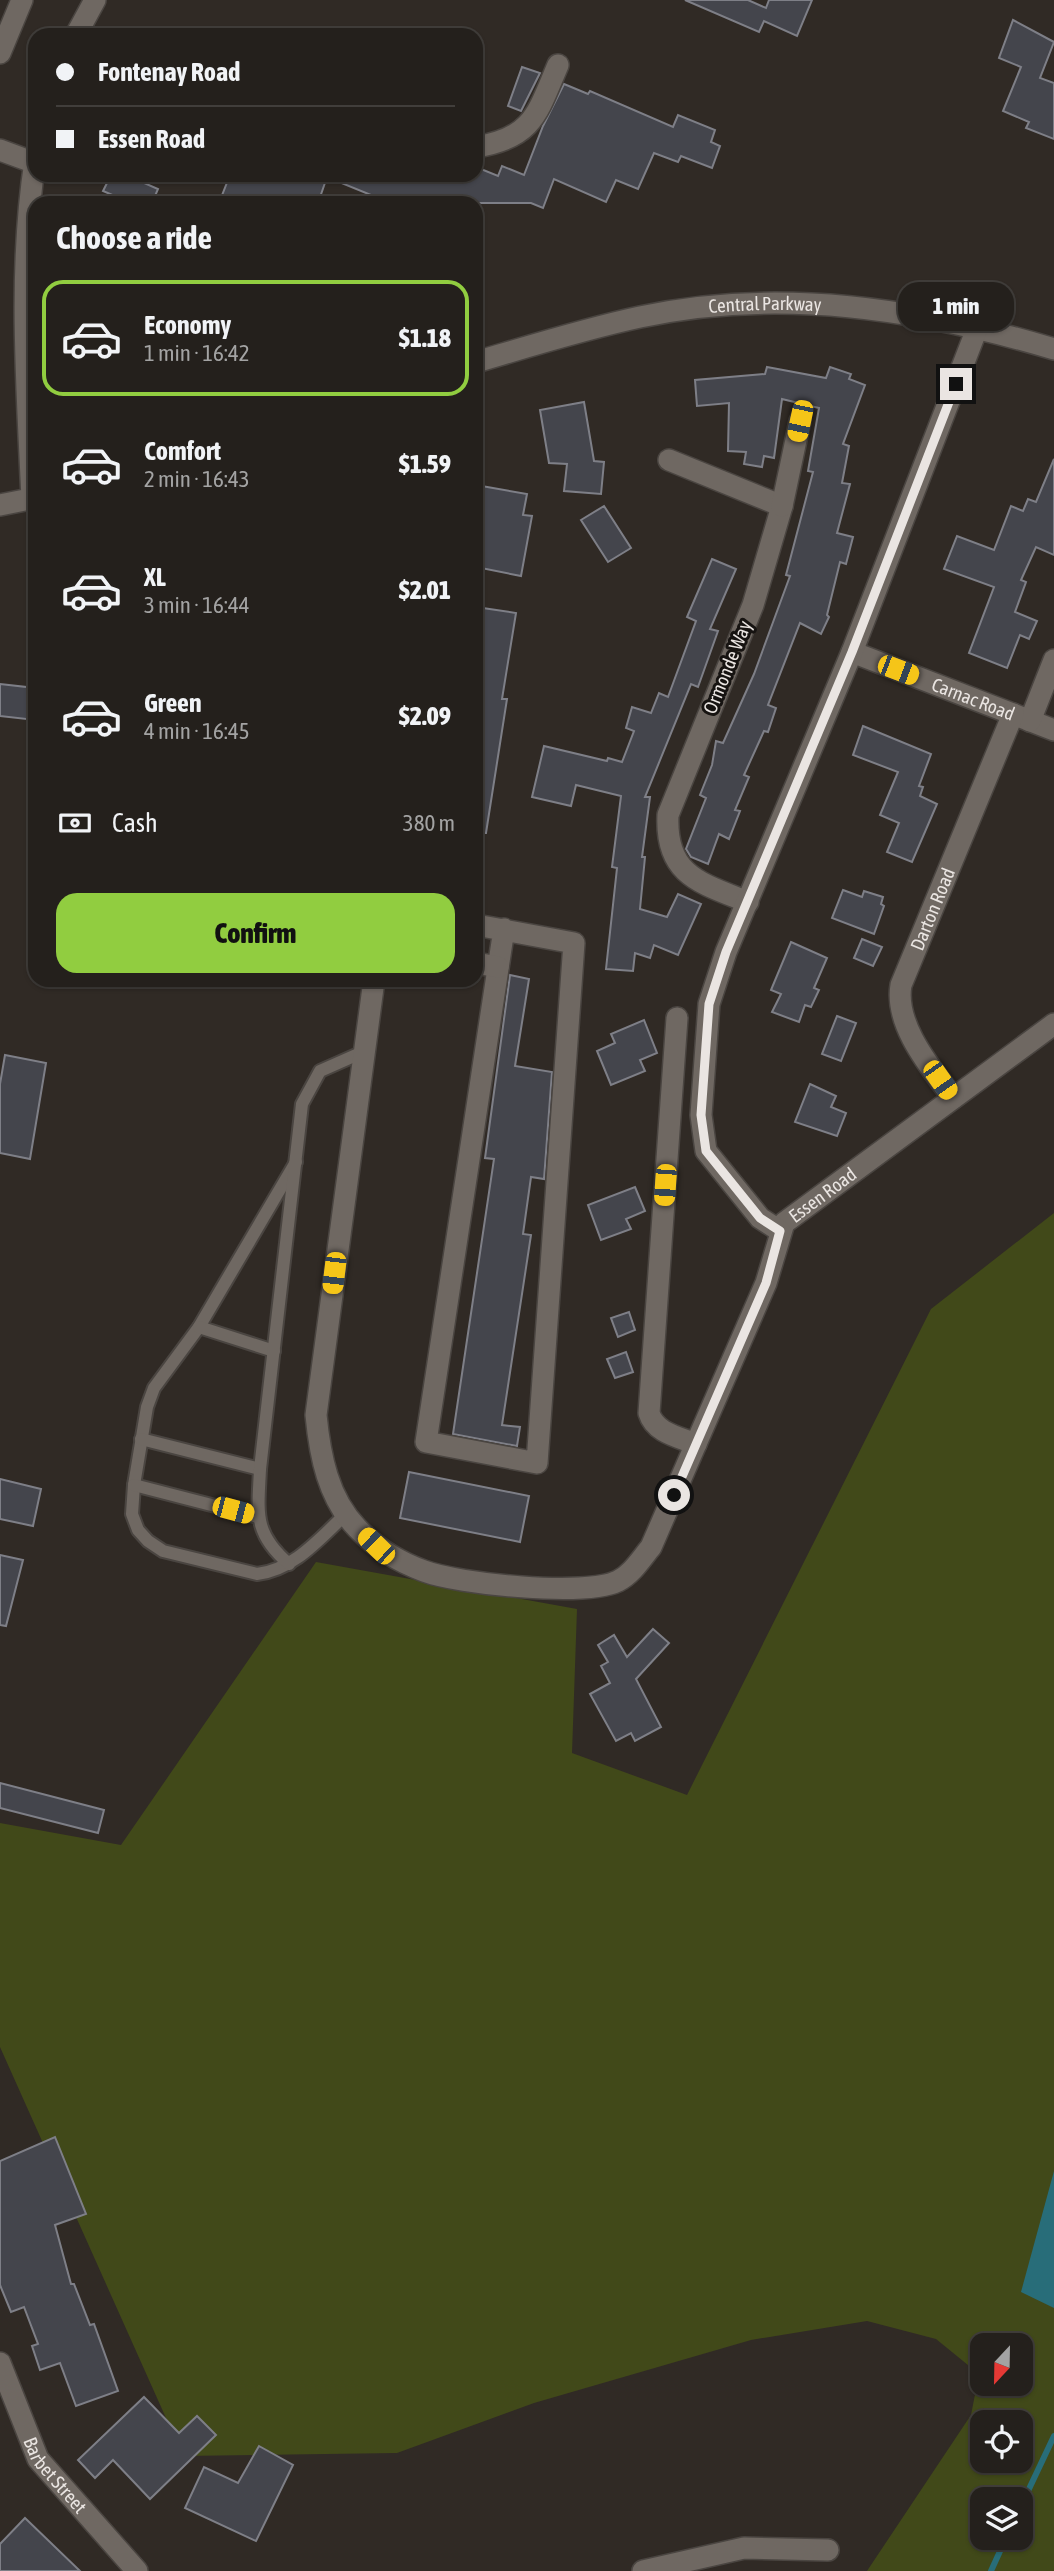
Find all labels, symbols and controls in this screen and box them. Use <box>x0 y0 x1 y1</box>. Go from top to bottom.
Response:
text: Fontenay Road <box>98 57 240 87</box>
text: Essen Road <box>98 124 205 154</box>
text: Choose a ride <box>56 219 212 256</box>
callout: 1 min <box>898 282 1014 332</box>
street label: Central Parkway <box>707 292 822 317</box>
text: 1 min <box>933 293 979 319</box>
icon: car <box>60 307 123 370</box>
text: Economy <box>144 310 231 340</box>
text: $1.18 <box>399 323 451 353</box>
text: 1 min · 16:42 <box>144 340 250 366</box>
route end <box>940 368 972 400</box>
car <box>786 398 815 444</box>
icon: car <box>60 433 123 496</box>
text: Comfort <box>144 436 221 466</box>
text: $1.59 <box>399 449 451 479</box>
text: 2 min · 16:43 <box>144 466 250 492</box>
icon: car <box>60 559 123 622</box>
text: XL <box>144 562 166 592</box>
text: $2.01 <box>399 575 451 605</box>
text: 3 min · 16:44 <box>144 592 250 618</box>
street label: Ormonde Way <box>698 617 756 717</box>
car <box>875 653 922 687</box>
street label: Carnac Road <box>929 673 1018 725</box>
icon: car <box>60 685 123 748</box>
text: Green <box>144 688 202 718</box>
text: $2.09 <box>399 701 451 731</box>
text: 4 min · 16:45 <box>144 718 250 744</box>
icon: cash <box>56 804 94 842</box>
text: Cash <box>112 808 158 838</box>
text: 380 m <box>403 810 455 836</box>
street label: Darton Road <box>906 864 959 954</box>
button: Confirm <box>56 893 455 973</box>
car <box>920 1057 961 1103</box>
car <box>654 1163 677 1207</box>
street label: Essen Road <box>784 1163 860 1227</box>
car <box>322 1251 347 1295</box>
route start <box>658 1479 690 1511</box>
car <box>210 1494 257 1526</box>
car <box>354 1524 399 1568</box>
north arrow <box>970 2333 1032 2396</box>
map controls <box>970 2333 1033 2550</box>
button: locate <box>970 2410 1033 2473</box>
street label: Barbet Street <box>19 2434 91 2517</box>
button: layers <box>970 2487 1033 2550</box>

